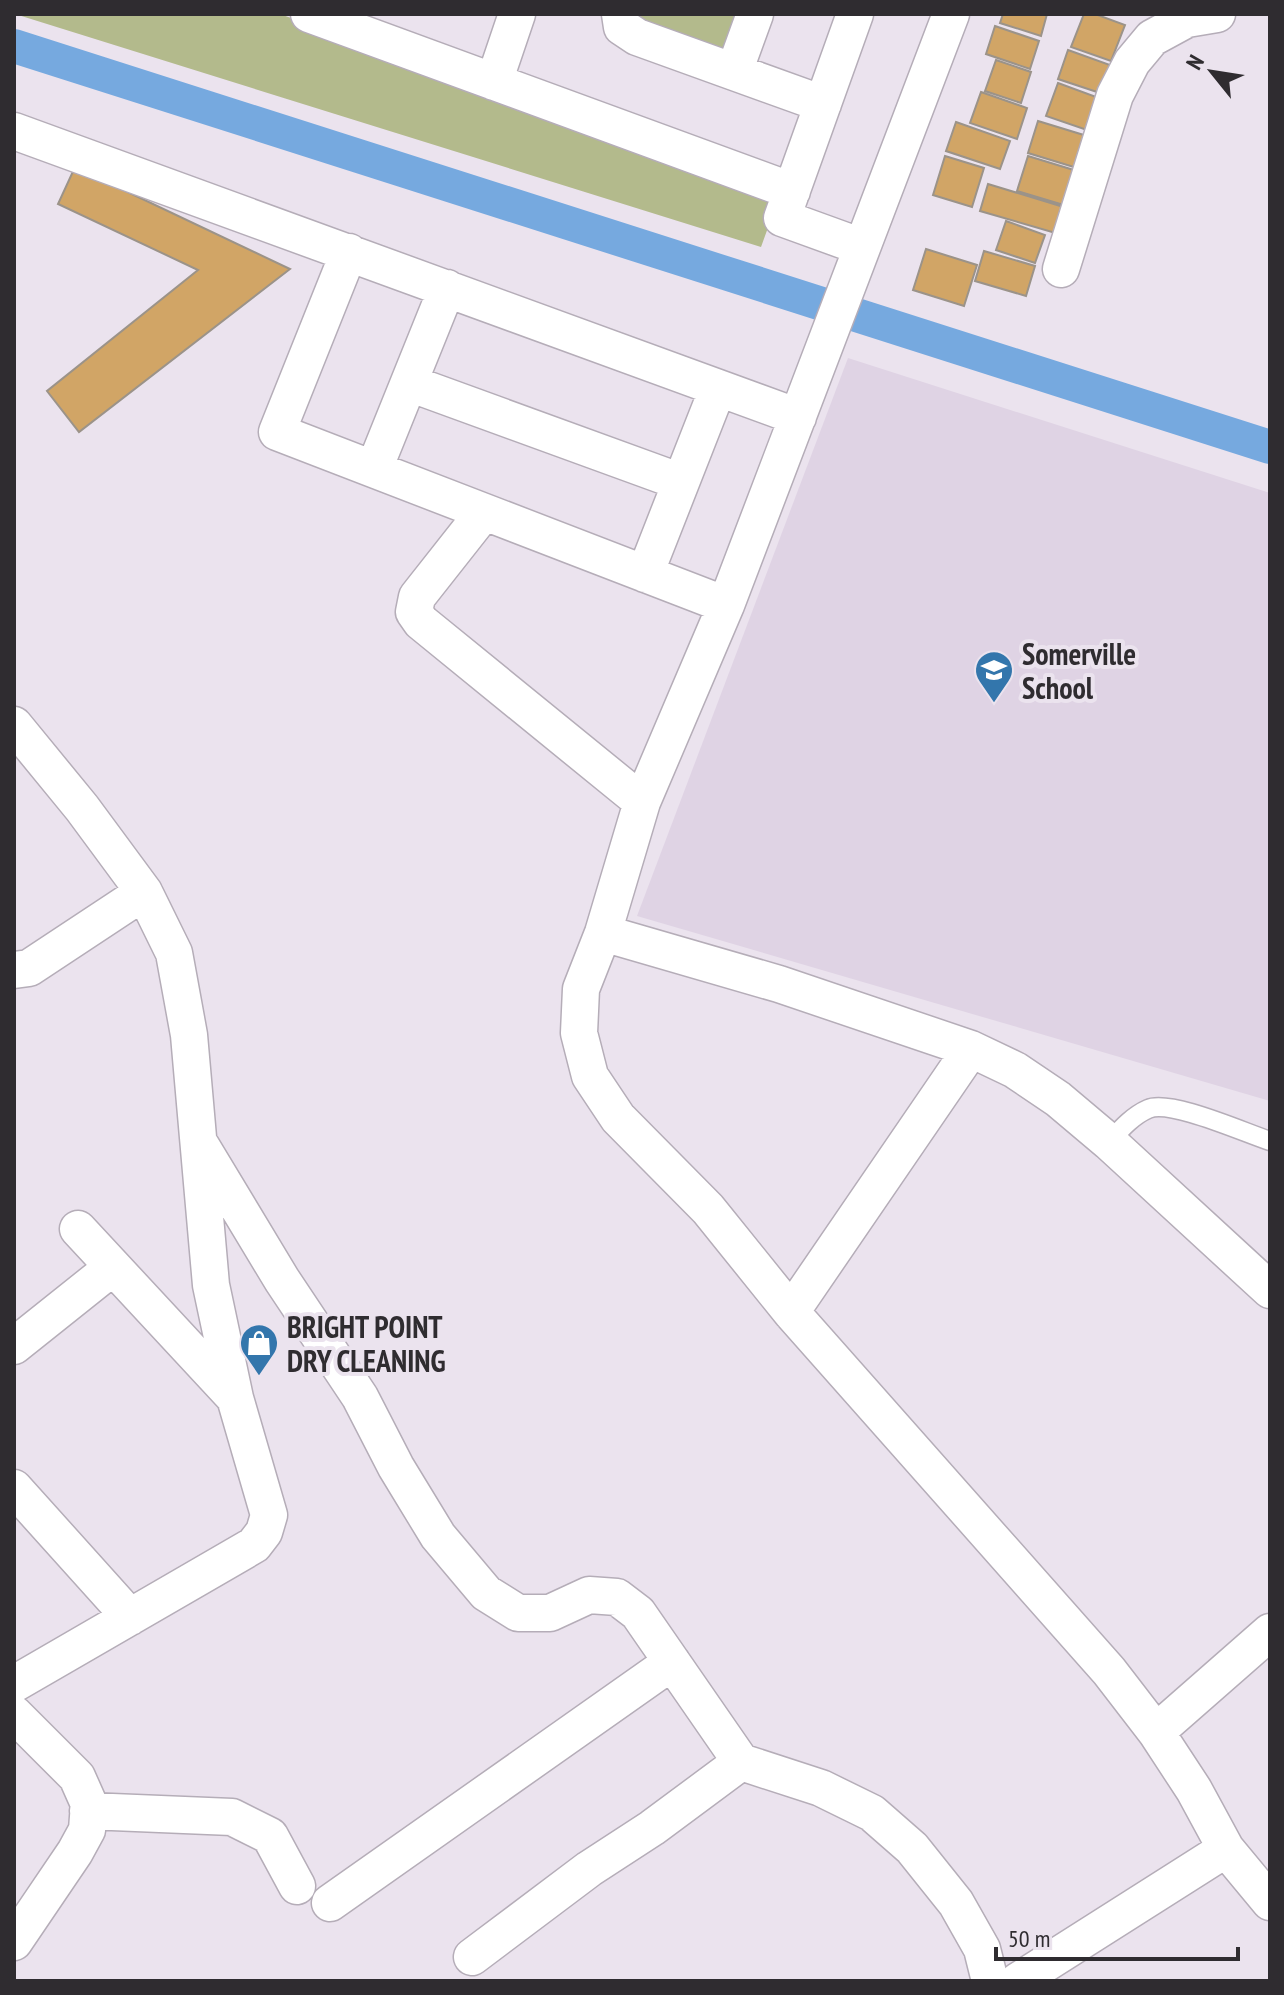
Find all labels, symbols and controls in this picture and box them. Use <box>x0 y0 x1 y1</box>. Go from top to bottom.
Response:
north arrow <box>1172 32 1252 112</box>
text: N <box>1180 50 1210 74</box>
place label: Somerville School <box>1022 634 1136 707</box>
school or university icon: Somerville School <box>973 649 1015 704</box>
place label: BRIGHT POINT DRY CLEANING <box>287 1307 446 1380</box>
shop icon: BRIGHT POINT DRY CLEANING <box>238 1322 280 1377</box>
scale bar <box>996 1911 1238 1961</box>
text: 50 m <box>1008 1923 1050 1954</box>

